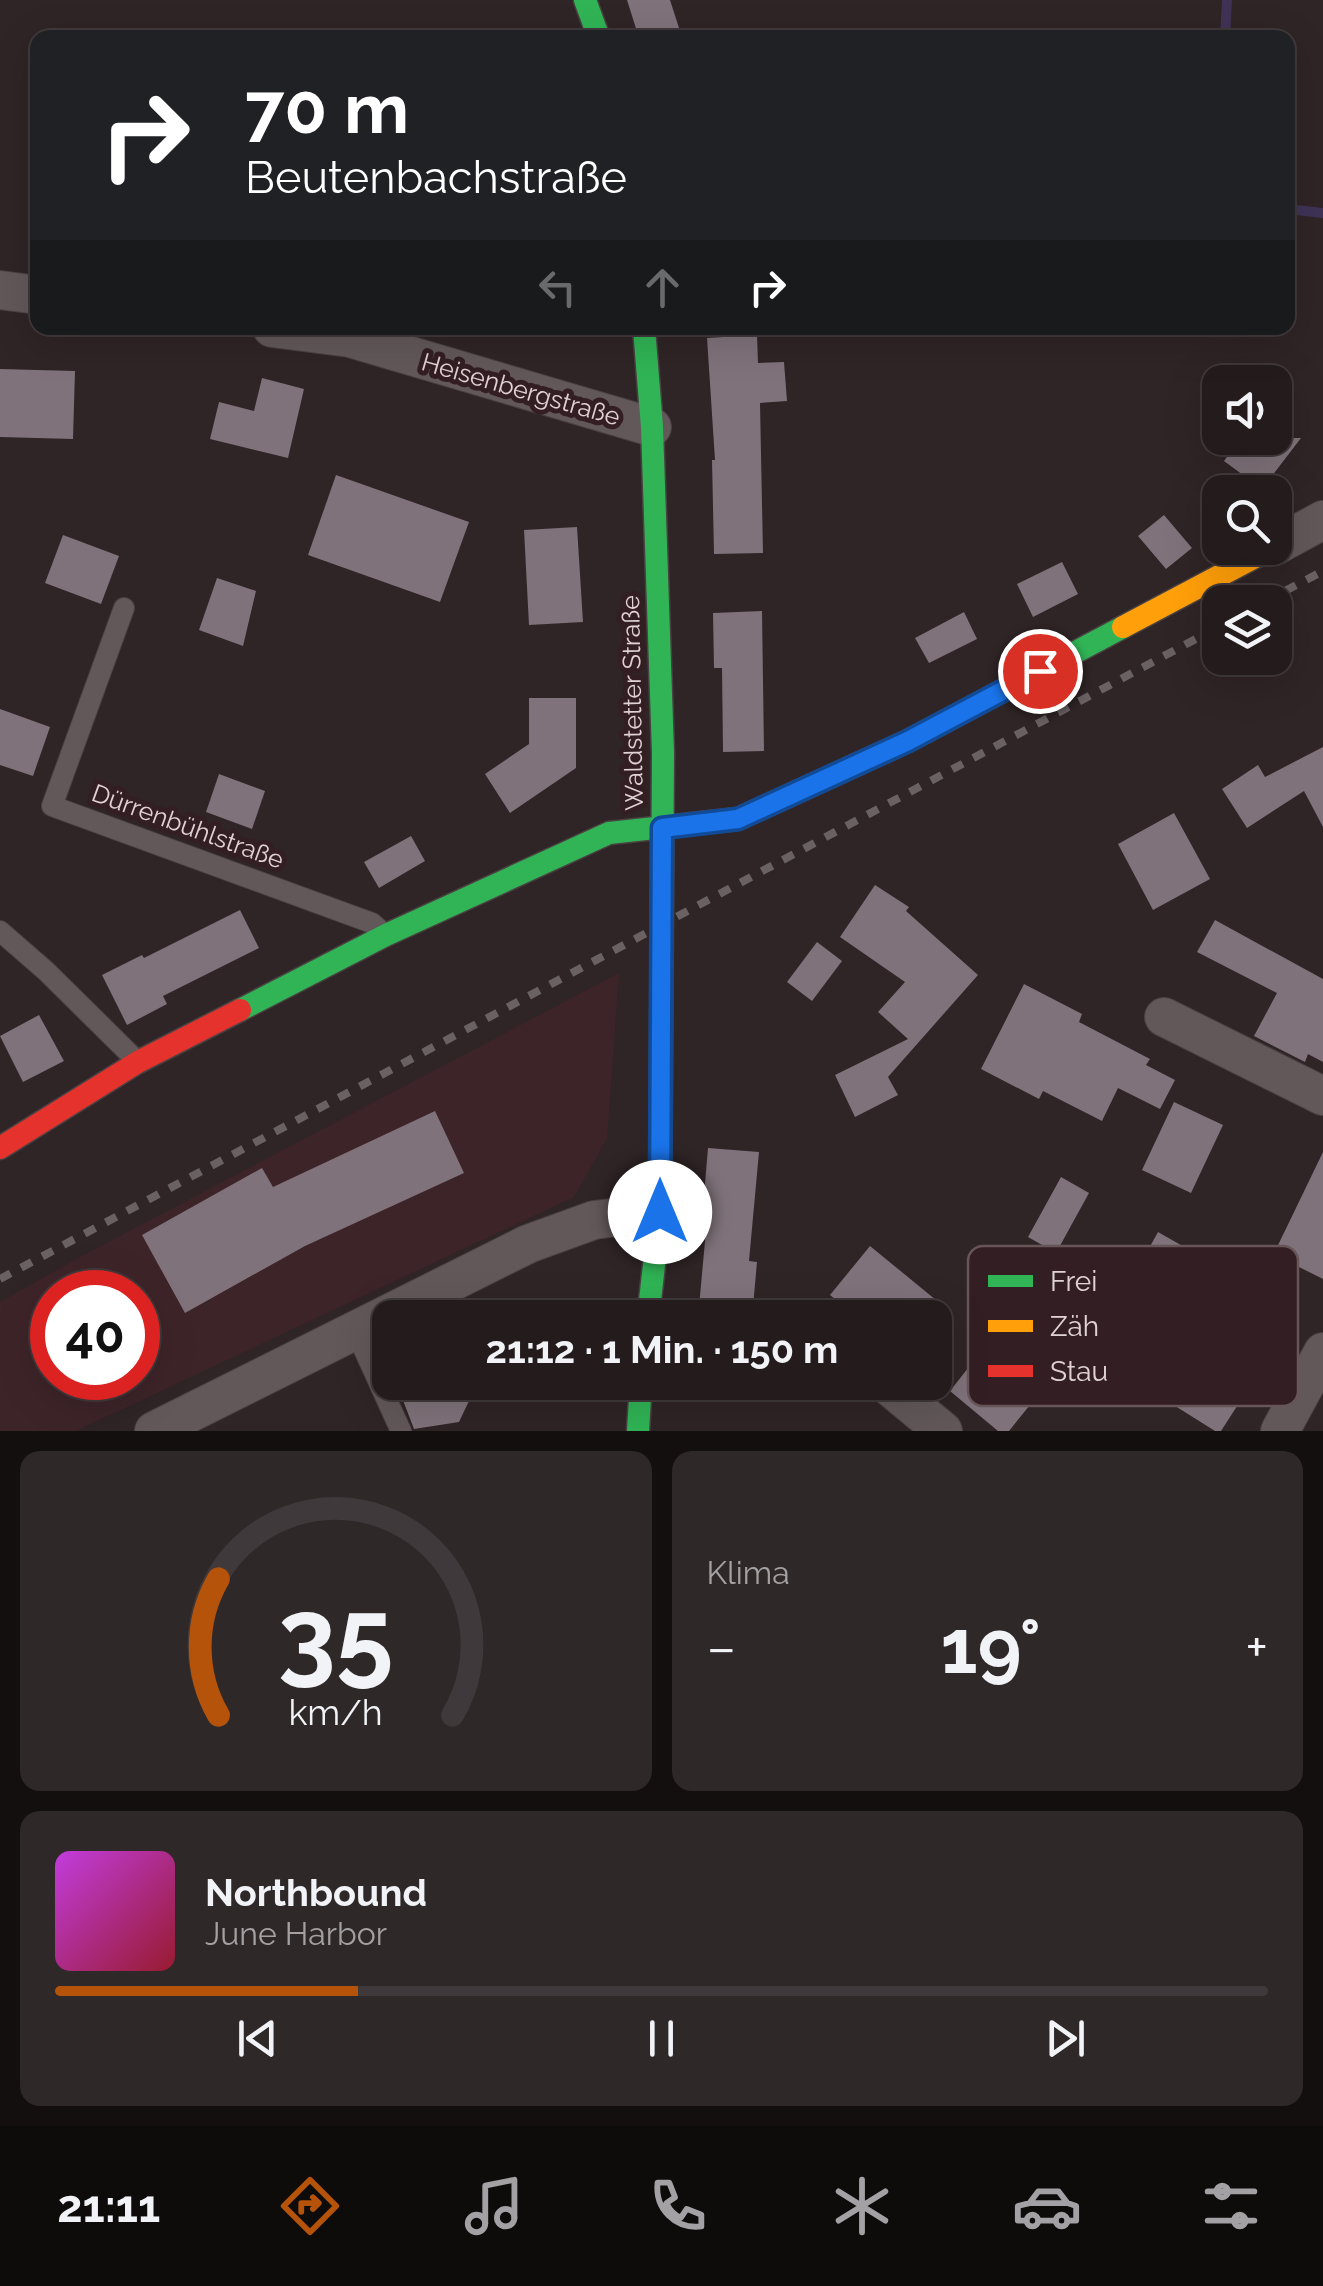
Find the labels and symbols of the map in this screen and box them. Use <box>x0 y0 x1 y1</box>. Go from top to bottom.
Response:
street label: Heisenbergstraße <box>418 346 624 432</box>
street label: Waldstetter Straße <box>615 595 649 811</box>
pin <box>998 629 1083 714</box>
street label: Dürrenbühlstraße <box>88 777 288 875</box>
position arrow <box>608 1160 712 1264</box>
legend <box>968 1246 1298 1406</box>
text: Frei <box>1050 1265 1097 1298</box>
speed limit sign: 40 <box>30 1270 160 1400</box>
text: Zäh <box>1050 1310 1099 1343</box>
text: Stau <box>1050 1355 1108 1388</box>

